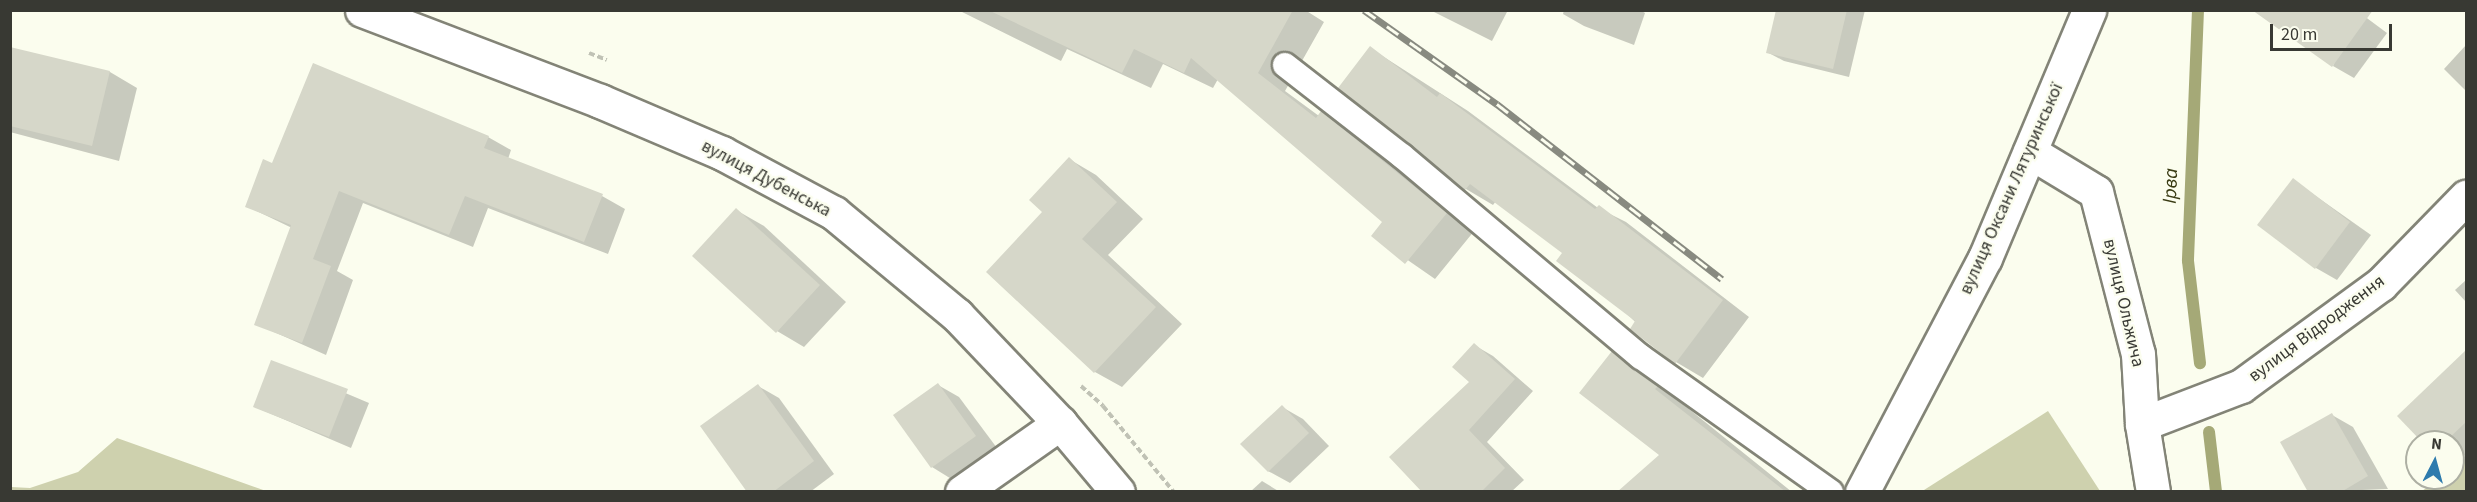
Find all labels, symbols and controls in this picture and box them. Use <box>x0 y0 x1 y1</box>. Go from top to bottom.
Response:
scale bar <box>2273 12 2394 50</box>
text: 20 m <box>2281 22 2317 47</box>
street label: вулиця Оксани Лятуринської <box>1956 80 2068 298</box>
street label: вулиця Дубенська <box>697 136 835 222</box>
water label: Ірва <box>2158 168 2184 204</box>
street label: вулиця Ольжича <box>2098 237 2148 369</box>
street label: вулиця Відродження <box>2245 271 2389 387</box>
north arrow <box>2405 430 2465 490</box>
text: N <box>2430 433 2443 456</box>

